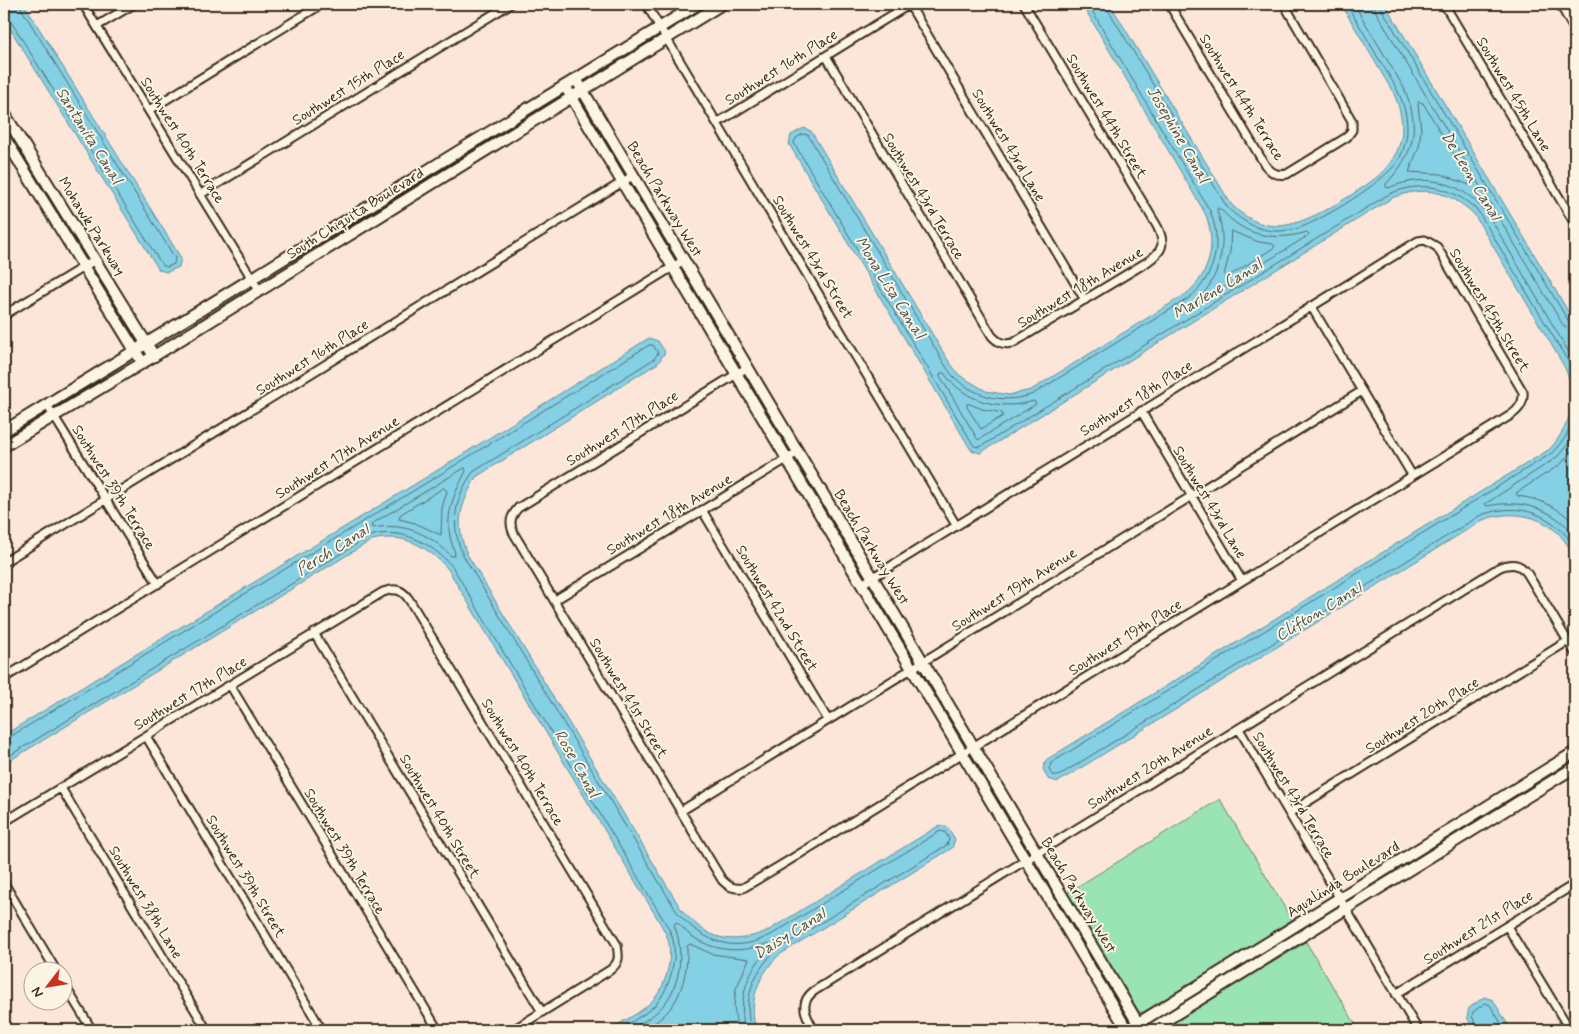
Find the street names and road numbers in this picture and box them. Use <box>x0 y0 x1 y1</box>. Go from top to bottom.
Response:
street label: Southwest 16th Place <box>721 25 842 111</box>
street label: Southwest 44th Terrace <box>1194 30 1288 165</box>
street label: Southwest 45th Lane <box>1471 34 1555 156</box>
street label: Southwest 15th Place <box>288 45 409 131</box>
street label: Southwest 44th Street <box>1061 50 1151 183</box>
street label: Southwest 40th Terrace <box>135 74 229 207</box>
street label: Southwest 43rd Lane <box>966 85 1050 206</box>
street label: Southwest 43rd Terrace <box>877 129 969 264</box>
street label: Beach Parkway West <box>622 138 707 262</box>
street label: South Chiquita Boulevard <box>283 163 428 264</box>
street label: Mohawk Parkway <box>53 173 130 280</box>
street label: Southwest 43rd Street <box>767 192 857 323</box>
street label: Southwest 18th Avenue <box>1014 242 1147 333</box>
street label: Southwest 45th Street <box>1444 245 1534 376</box>
street label: Southwest 16th Place <box>252 315 373 401</box>
street label: Southwest 18th Place <box>1076 356 1197 442</box>
street label: Southwest 17th Place <box>563 386 683 471</box>
street label: Southwest 17th Avenue <box>272 412 403 504</box>
street label: Southwest 39th Terrace <box>67 421 160 554</box>
street label: Southwest 43rd Lane <box>1167 442 1251 563</box>
street label: Southwest 18th Avenue <box>603 469 736 560</box>
street label: Beach Parkway West <box>829 486 914 610</box>
street label: Southwest 42nd Street <box>730 542 822 676</box>
street label: Southwest 19th Avenue <box>948 543 1081 637</box>
street label: Southwest 19th Place <box>1065 595 1186 681</box>
street label: Southwest 41st Street <box>584 635 672 763</box>
street label: Southwest 17th Place <box>130 652 251 736</box>
street label: Southwest 20th Place <box>1362 673 1483 759</box>
street label: Southwest 40th Terrace <box>476 695 568 830</box>
street label: Southwest 20th Avenue <box>1084 721 1217 815</box>
street label: Southwest 43rd Terrace <box>1247 728 1339 863</box>
street label: Southwest 40th Street <box>394 751 484 883</box>
street label: Southwest 39th Terrace <box>299 785 390 918</box>
street label: Southwest 39th Street <box>200 811 290 942</box>
street label: Beach Parkway West <box>1036 834 1121 958</box>
street label: Agualinda Boulevard <box>1283 837 1404 923</box>
street label: Southwest 38th Lane <box>103 842 187 963</box>
street label: Southwest 21st Place <box>1420 886 1537 970</box>

